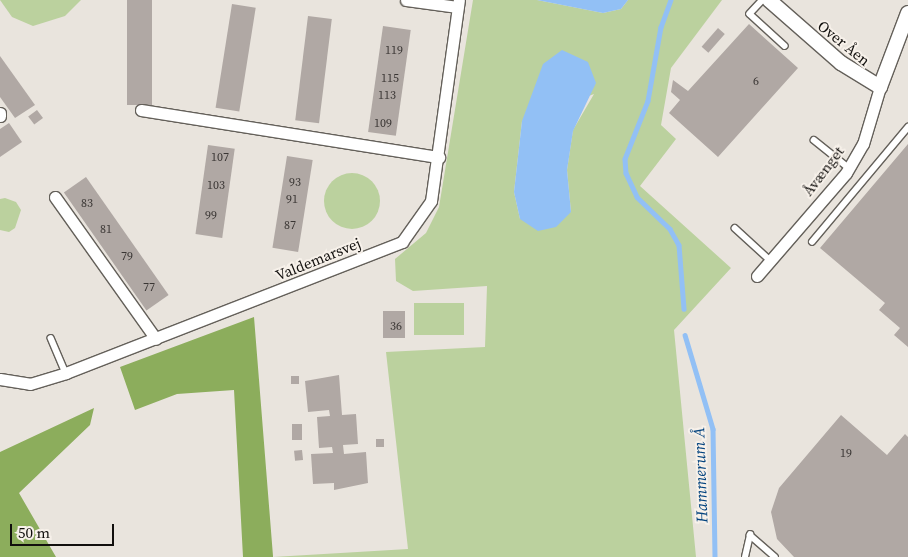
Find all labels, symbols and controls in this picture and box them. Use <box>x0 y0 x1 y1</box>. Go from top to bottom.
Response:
street label: Over Åen <box>814 17 874 69</box>
house number: 119 <box>385 44 403 58</box>
house number: 115 <box>381 72 399 86</box>
house number: 6 <box>753 75 759 89</box>
house number: 113 <box>378 89 396 103</box>
house number: 109 <box>374 117 392 131</box>
street label: Åvænget <box>799 143 847 199</box>
house number: 107 <box>211 151 229 165</box>
house number: 93 <box>289 176 301 190</box>
house number: 103 <box>207 179 225 193</box>
house number: 91 <box>286 193 298 207</box>
house number: 83 <box>81 197 93 211</box>
house number: 99 <box>205 209 217 223</box>
house number: 87 <box>284 219 296 233</box>
house number: 81 <box>100 223 112 237</box>
street label: Valdemarsvej <box>273 234 363 284</box>
house number: 79 <box>121 250 133 264</box>
house number: 77 <box>143 281 155 295</box>
house number: 36 <box>390 320 402 334</box>
water label: Hammerum Å <box>689 427 711 523</box>
house number: 19 <box>840 447 852 461</box>
scale bar <box>12 514 116 546</box>
text: 50 m <box>18 522 50 543</box>

